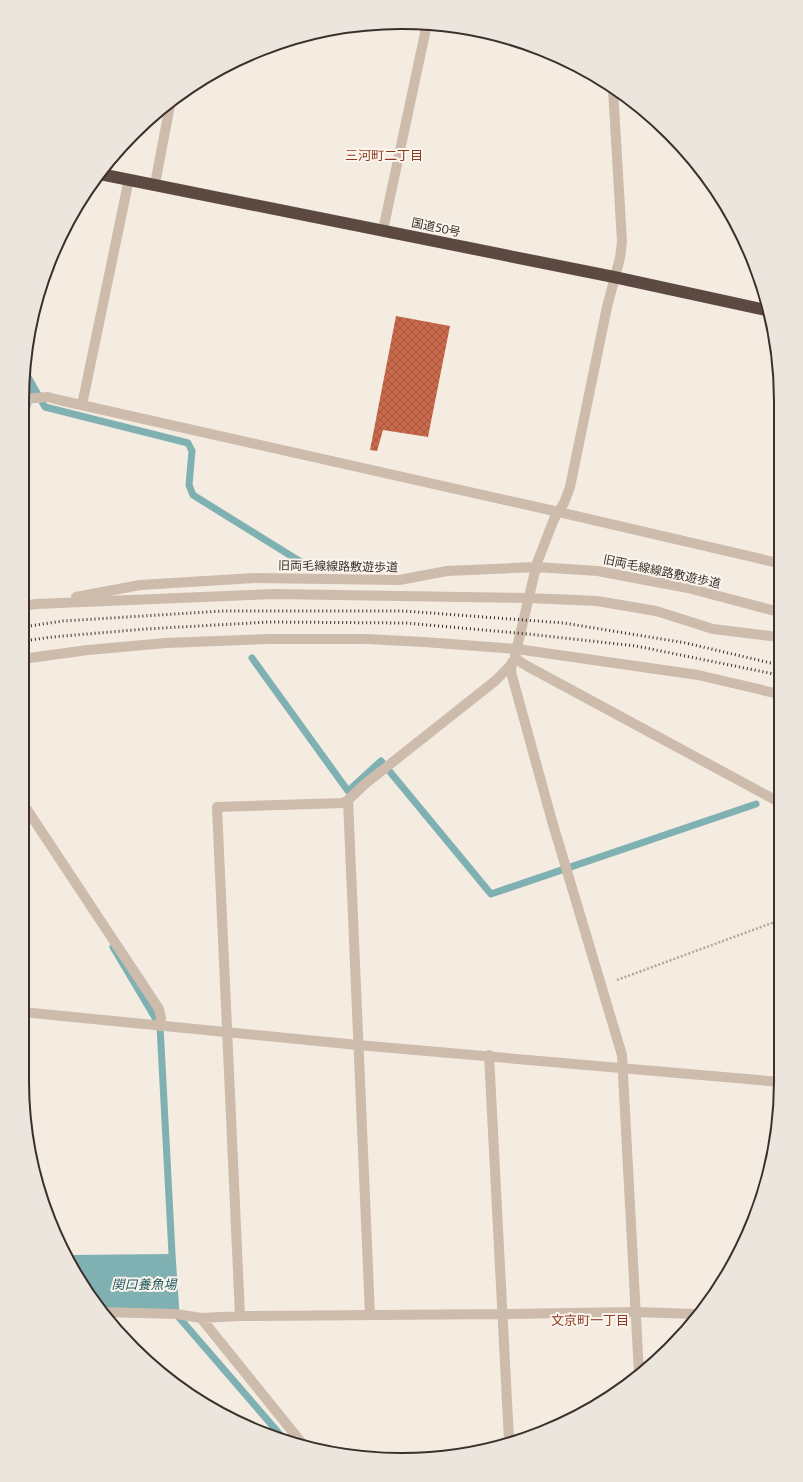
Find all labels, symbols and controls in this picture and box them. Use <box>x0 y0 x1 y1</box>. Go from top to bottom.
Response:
district label: 三河町二丁目 <box>345 147 423 163</box>
street label: 国道50号 <box>410 214 462 240</box>
street label: 旧両毛線線路敷遊歩道 <box>602 551 722 591</box>
street label: 旧両毛線線路敷遊歩道 <box>278 557 398 575</box>
water label: 関口養魚場 <box>111 1276 178 1292</box>
district label: 文京町一丁目 <box>551 1312 629 1328</box>

